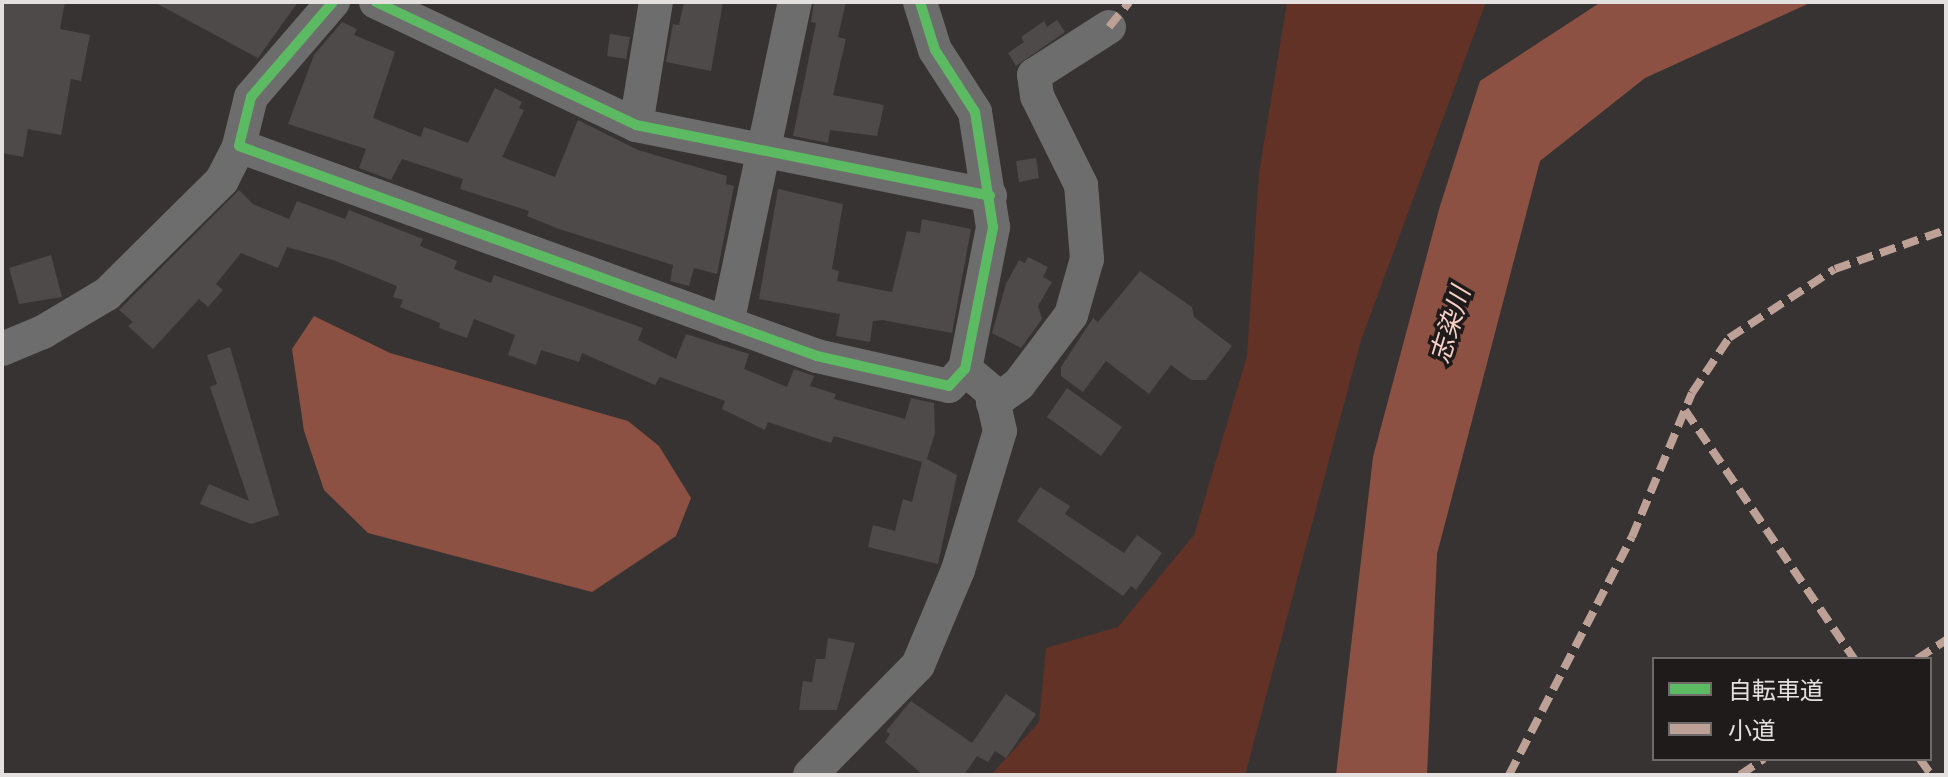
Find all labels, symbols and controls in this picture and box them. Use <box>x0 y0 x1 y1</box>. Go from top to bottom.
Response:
water label: 志染川 <box>1425 283 1477 367</box>
legend <box>1652 657 1932 761</box>
text: 自転車道 <box>1728 673 1824 708</box>
text: 小道 <box>1728 713 1776 748</box>

